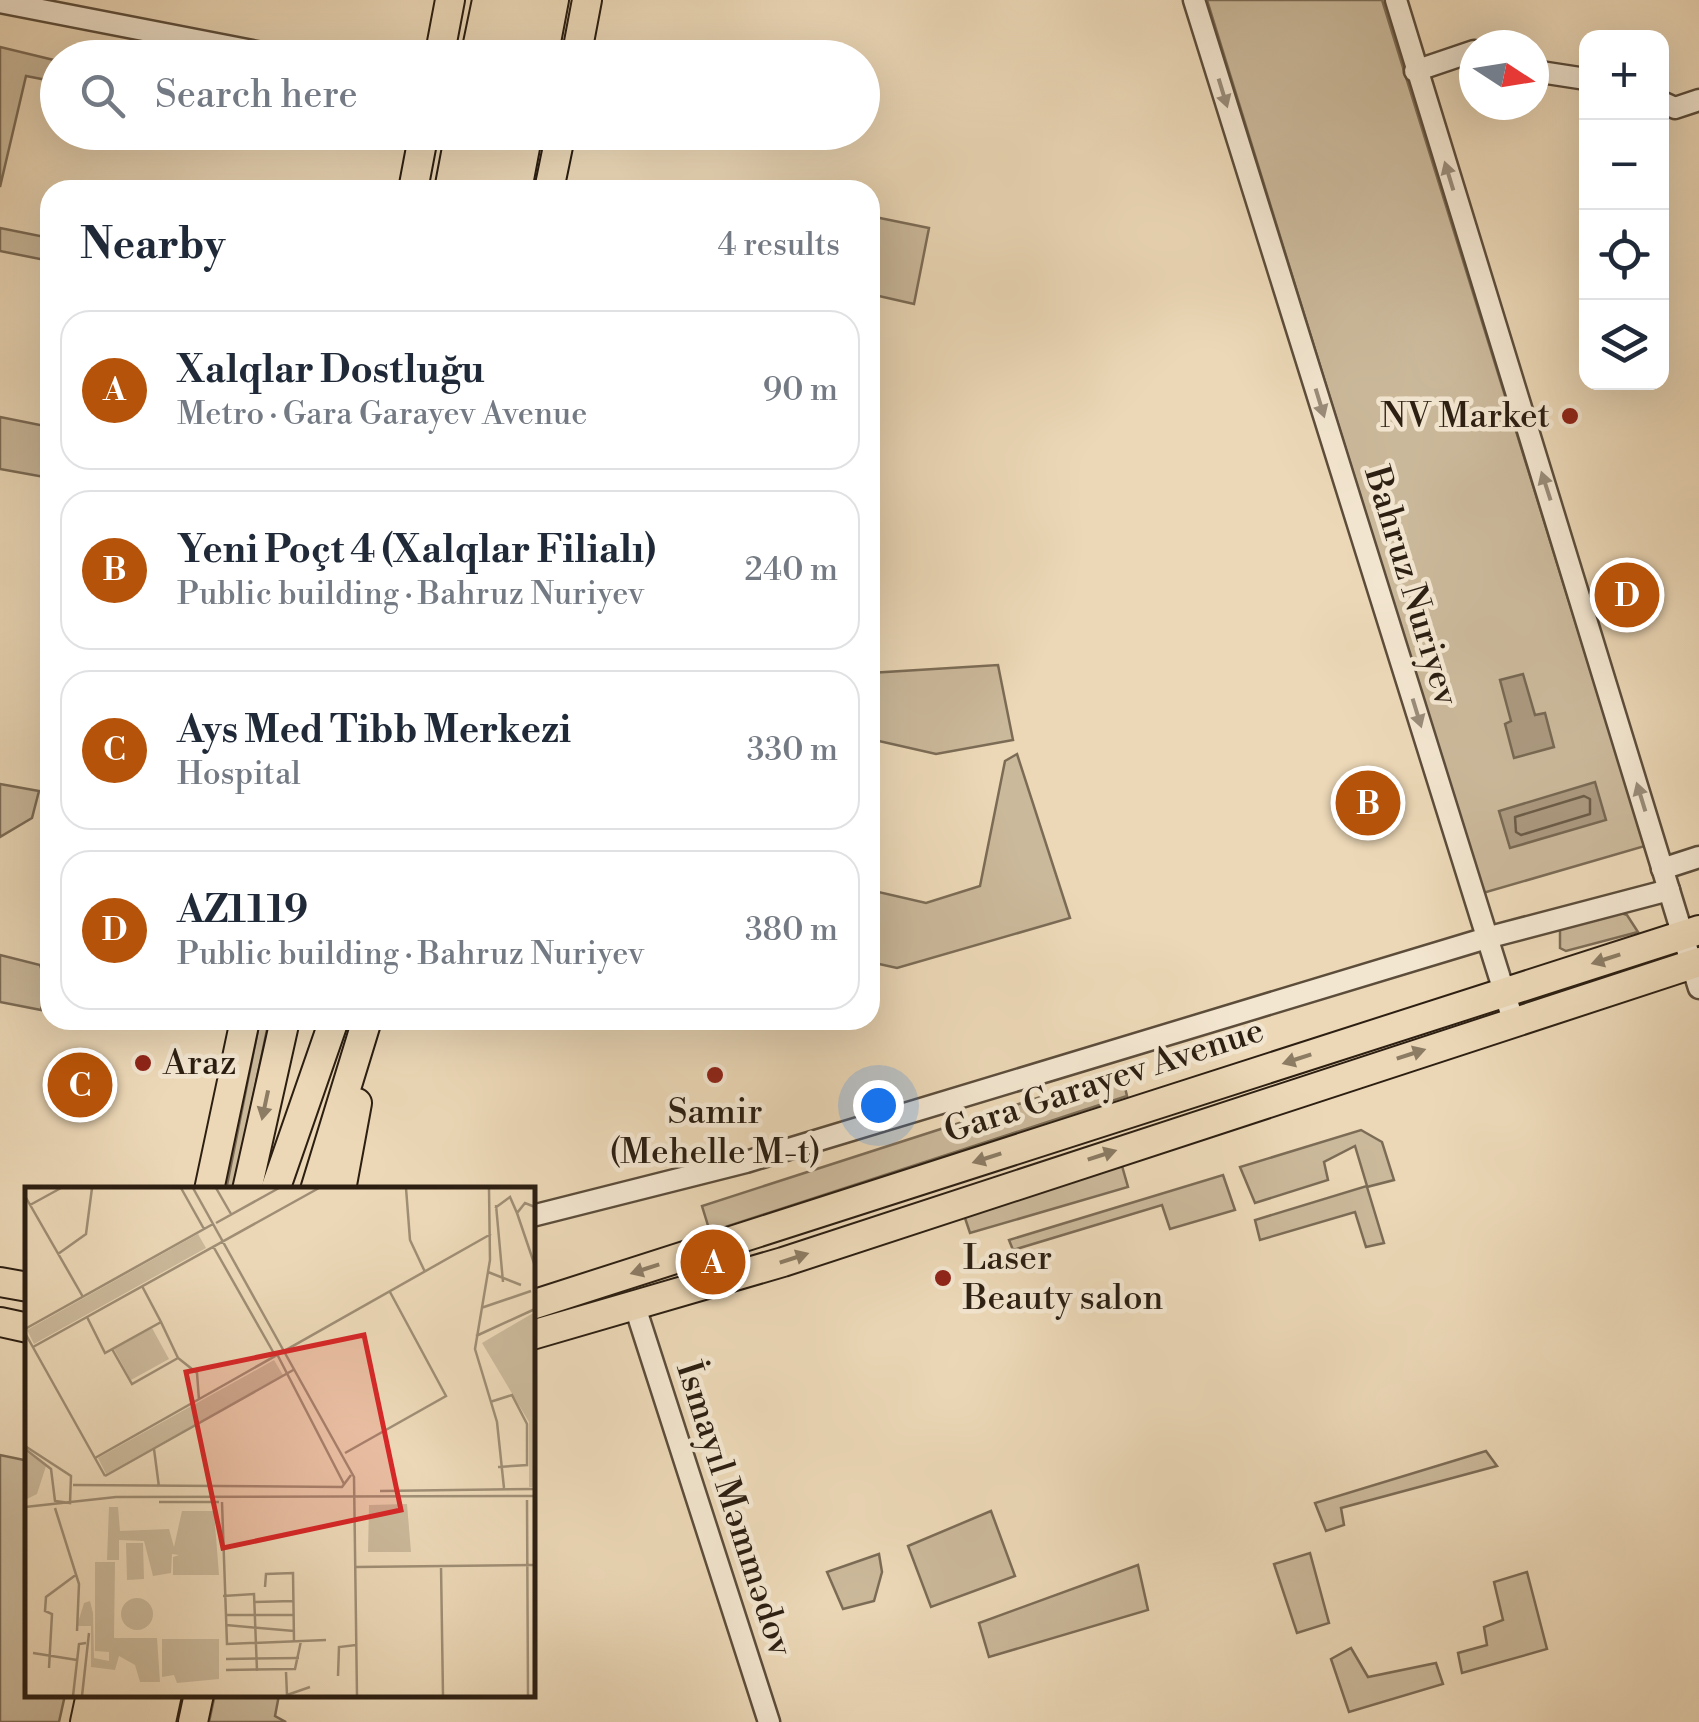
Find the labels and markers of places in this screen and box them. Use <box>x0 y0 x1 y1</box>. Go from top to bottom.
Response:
place label: NV Market <box>1380 395 1550 438</box>
marker: NV Market <box>1559 405 1581 427</box>
pin: D <box>1594 558 1660 632</box>
pin: B <box>1336 766 1400 840</box>
place label: Araz <box>162 1042 237 1085</box>
pin: C <box>48 1048 112 1122</box>
marker: Araz <box>132 1052 154 1074</box>
marker: Samir (Mehelle M-t) <box>704 1064 726 1086</box>
place label: Samir (Mehelle M-t) <box>609 1091 821 1174</box>
pin: A <box>680 1224 746 1300</box>
place label: Laser Beauty salon <box>962 1237 1164 1320</box>
marker: Laser Beauty salon <box>932 1267 954 1289</box>

